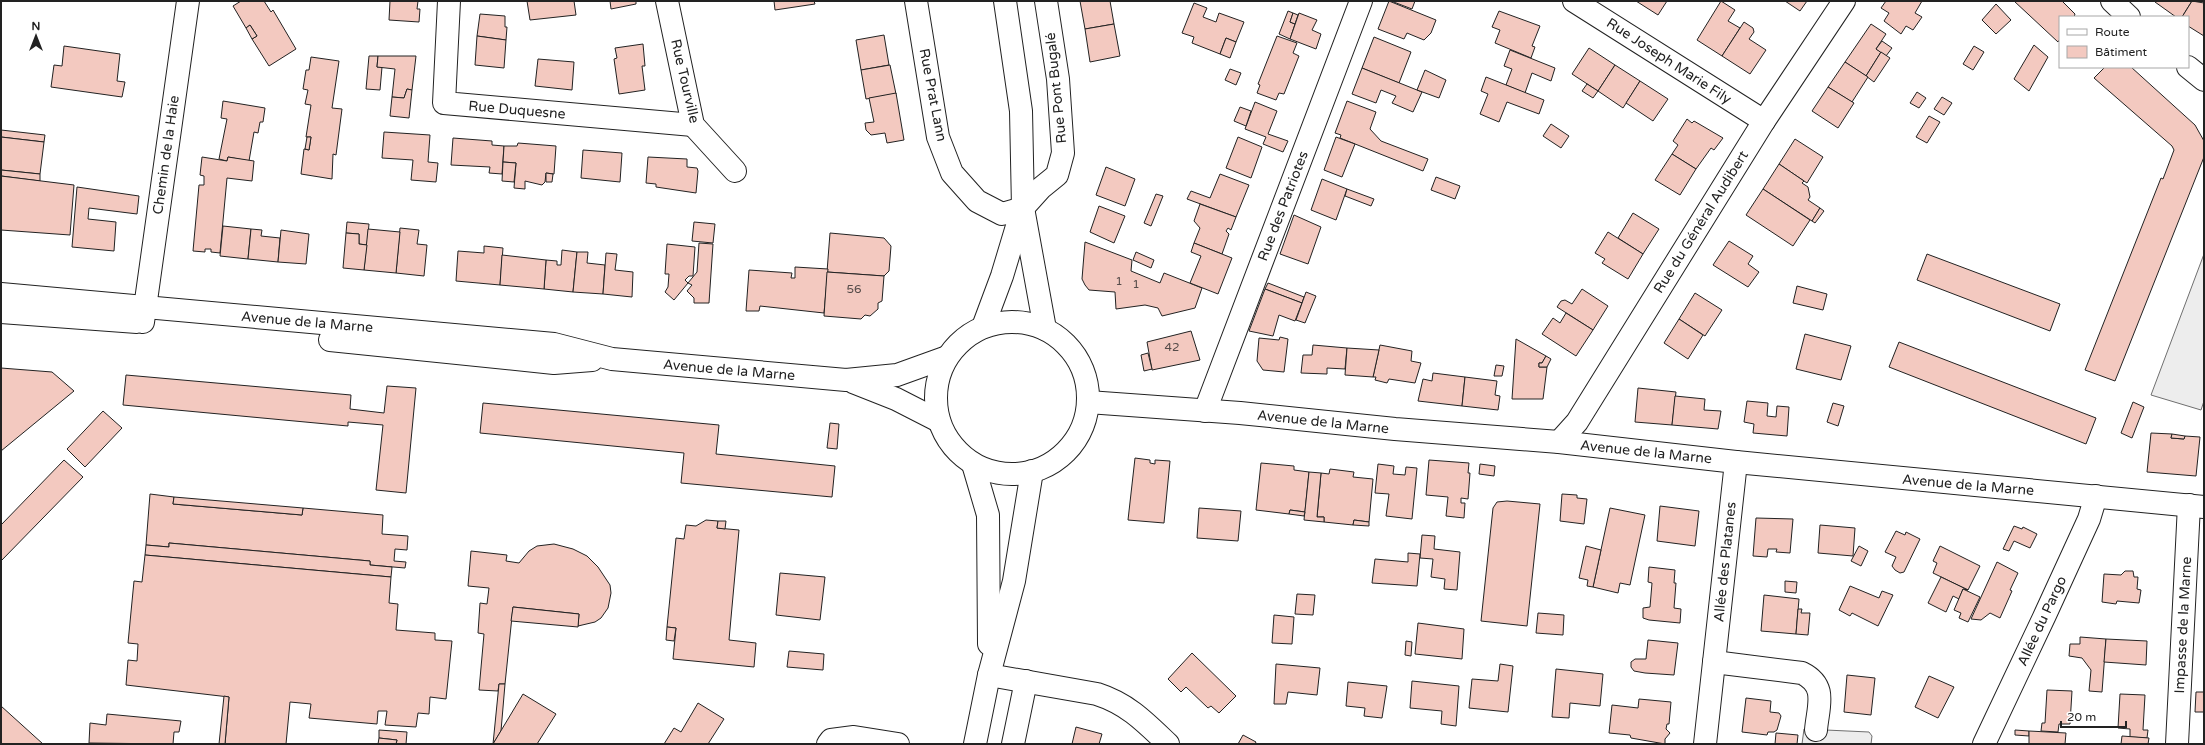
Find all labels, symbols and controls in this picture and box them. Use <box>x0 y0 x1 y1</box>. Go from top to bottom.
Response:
street label: Rue Joseph Marie Fily <box>1603 14 1735 108</box>
north arrow <box>16 16 56 56</box>
legend <box>2059 16 2189 68</box>
text: N <box>32 20 40 33</box>
text: Route <box>2095 25 2130 39</box>
street label: Rue Pont Bugalé <box>1042 32 1070 144</box>
street label: Rue Tourville <box>667 37 703 125</box>
text: Bâtiment <box>2095 45 2147 59</box>
street label: Rue Prat Lann <box>916 47 950 143</box>
street label: Chemin de la Haie <box>149 94 183 216</box>
street label: Rue Duquesne <box>468 97 566 123</box>
street label: Rue du Général Audibert <box>1650 147 1752 296</box>
street label: Rue des Patriotes <box>1254 148 1312 263</box>
house number: 1 <box>1115 274 1123 288</box>
house number: 1 <box>1132 277 1140 291</box>
house number: 56 <box>846 282 862 296</box>
street label: Avenue de la Marne <box>240 308 374 336</box>
house number: 42 <box>1164 340 1180 354</box>
street label: Avenue de la Marne <box>662 356 796 384</box>
street label: Avenue de la Marne <box>1256 407 1390 437</box>
street label: Avenue de la Marne <box>1579 437 1713 467</box>
street label: Avenue de la Marne <box>1901 471 2035 499</box>
street label: Allée des Platanes <box>1710 501 1740 623</box>
street label: Impasse de la Marne <box>2171 556 2195 694</box>
street label: Allée du Pargo <box>2014 573 2070 669</box>
scale bar <box>2061 703 2126 729</box>
text: 20 m <box>2067 710 2096 724</box>

